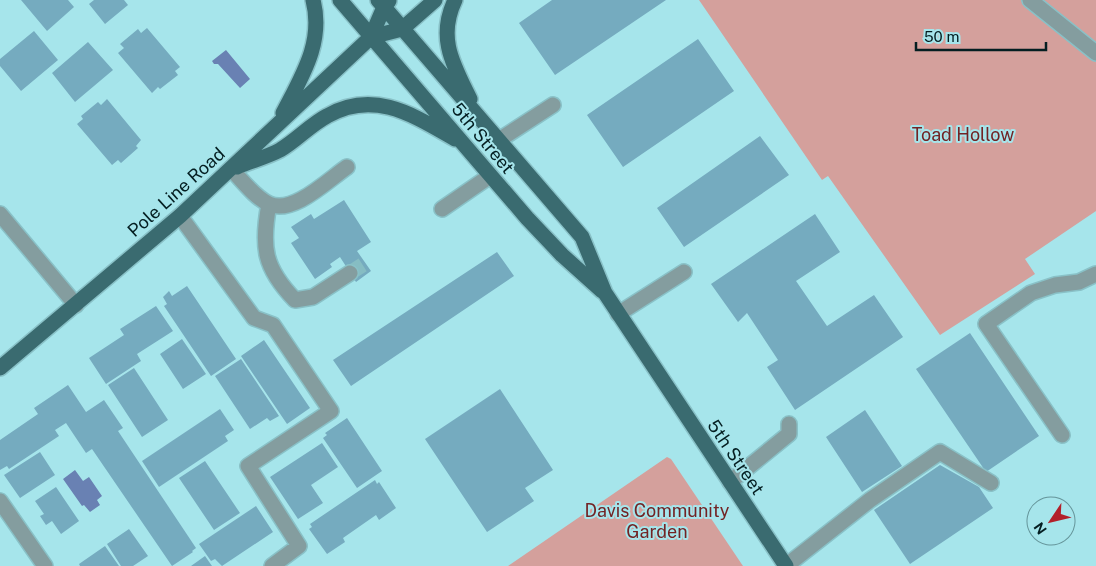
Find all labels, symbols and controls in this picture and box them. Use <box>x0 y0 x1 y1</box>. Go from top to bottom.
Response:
scale bar <box>916 20 1046 52</box>
text: 50 m <box>924 28 959 45</box>
street label: 5th Street <box>447 98 519 178</box>
park label: Toad Hollow <box>912 124 1014 145</box>
street label: Pole Line Road <box>123 143 229 241</box>
street label: 5th Street <box>703 416 769 498</box>
north arrow <box>1026 496 1076 546</box>
park label: Davis Community Garden <box>585 500 730 542</box>
text: N <box>1031 519 1050 538</box>

